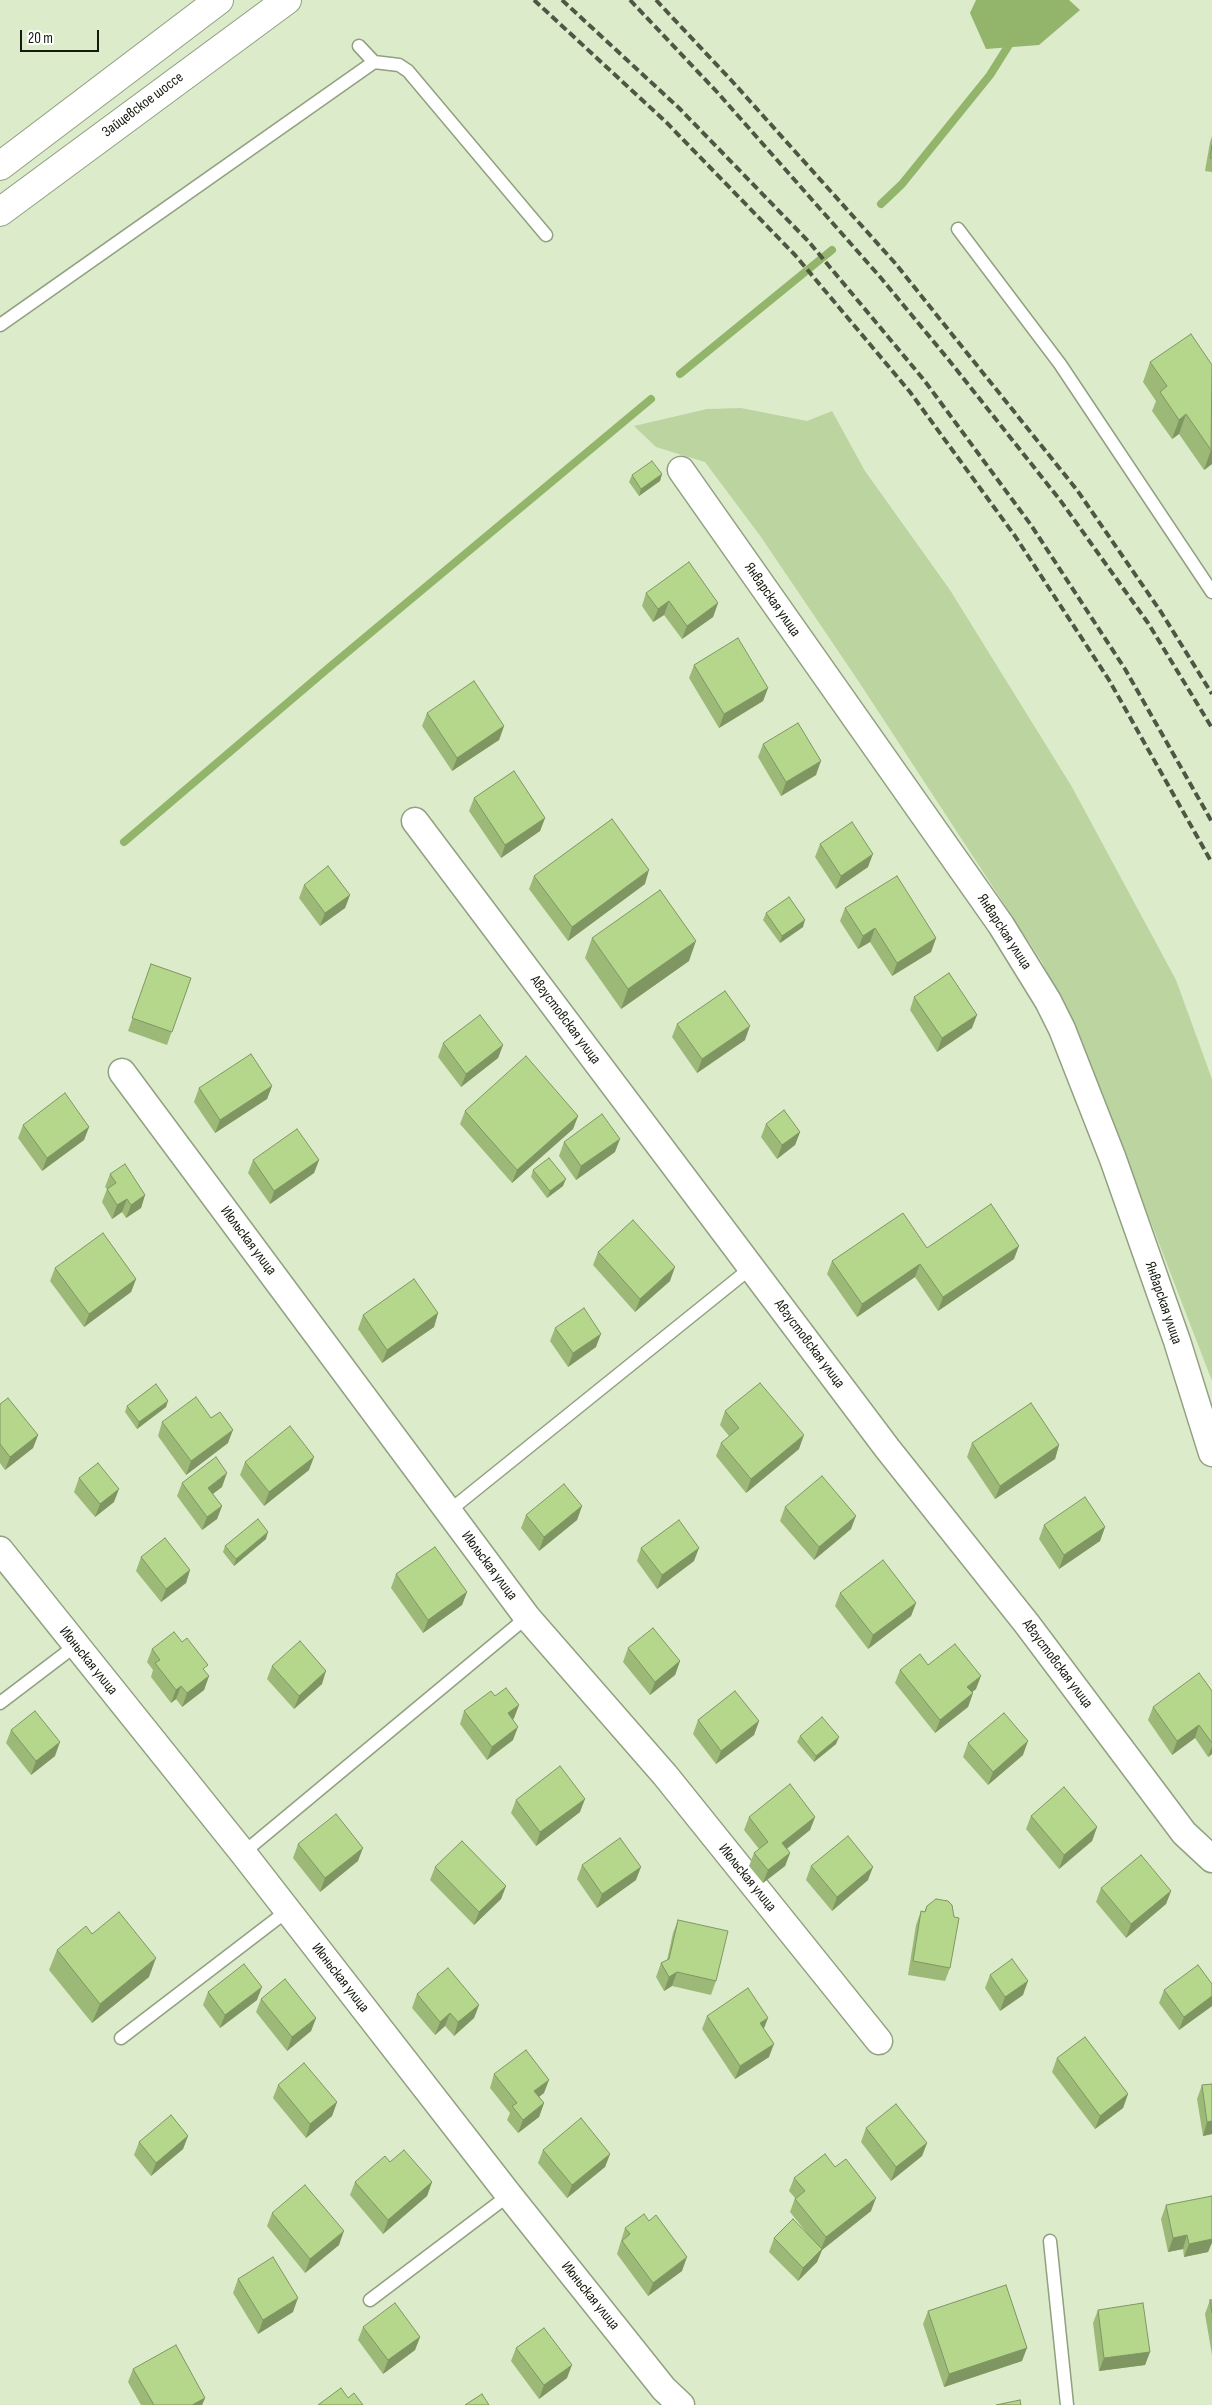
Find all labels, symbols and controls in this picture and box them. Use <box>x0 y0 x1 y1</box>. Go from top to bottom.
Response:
scale bar <box>22 20 101 52</box>
text: 20 m <box>28 29 53 48</box>
street label: Зайцевское шоссе <box>99 69 187 141</box>
street label: Январская улица <box>740 559 804 641</box>
street label: Январская улица <box>973 891 1035 973</box>
street label: Августовская улица <box>526 972 604 1068</box>
street label: Июльская улица <box>216 1203 280 1279</box>
street label: Январская улица <box>1140 1259 1186 1347</box>
street label: Августовская улица <box>770 1296 848 1392</box>
street label: Июльская улица <box>457 1528 521 1604</box>
street label: Августовская улица <box>1018 1616 1096 1712</box>
street label: Июньская улица <box>55 1623 121 1699</box>
street label: Июльская улица <box>714 1841 780 1915</box>
street label: Июньская улица <box>307 1940 373 2016</box>
street label: Июньская улица <box>557 2258 623 2334</box>

